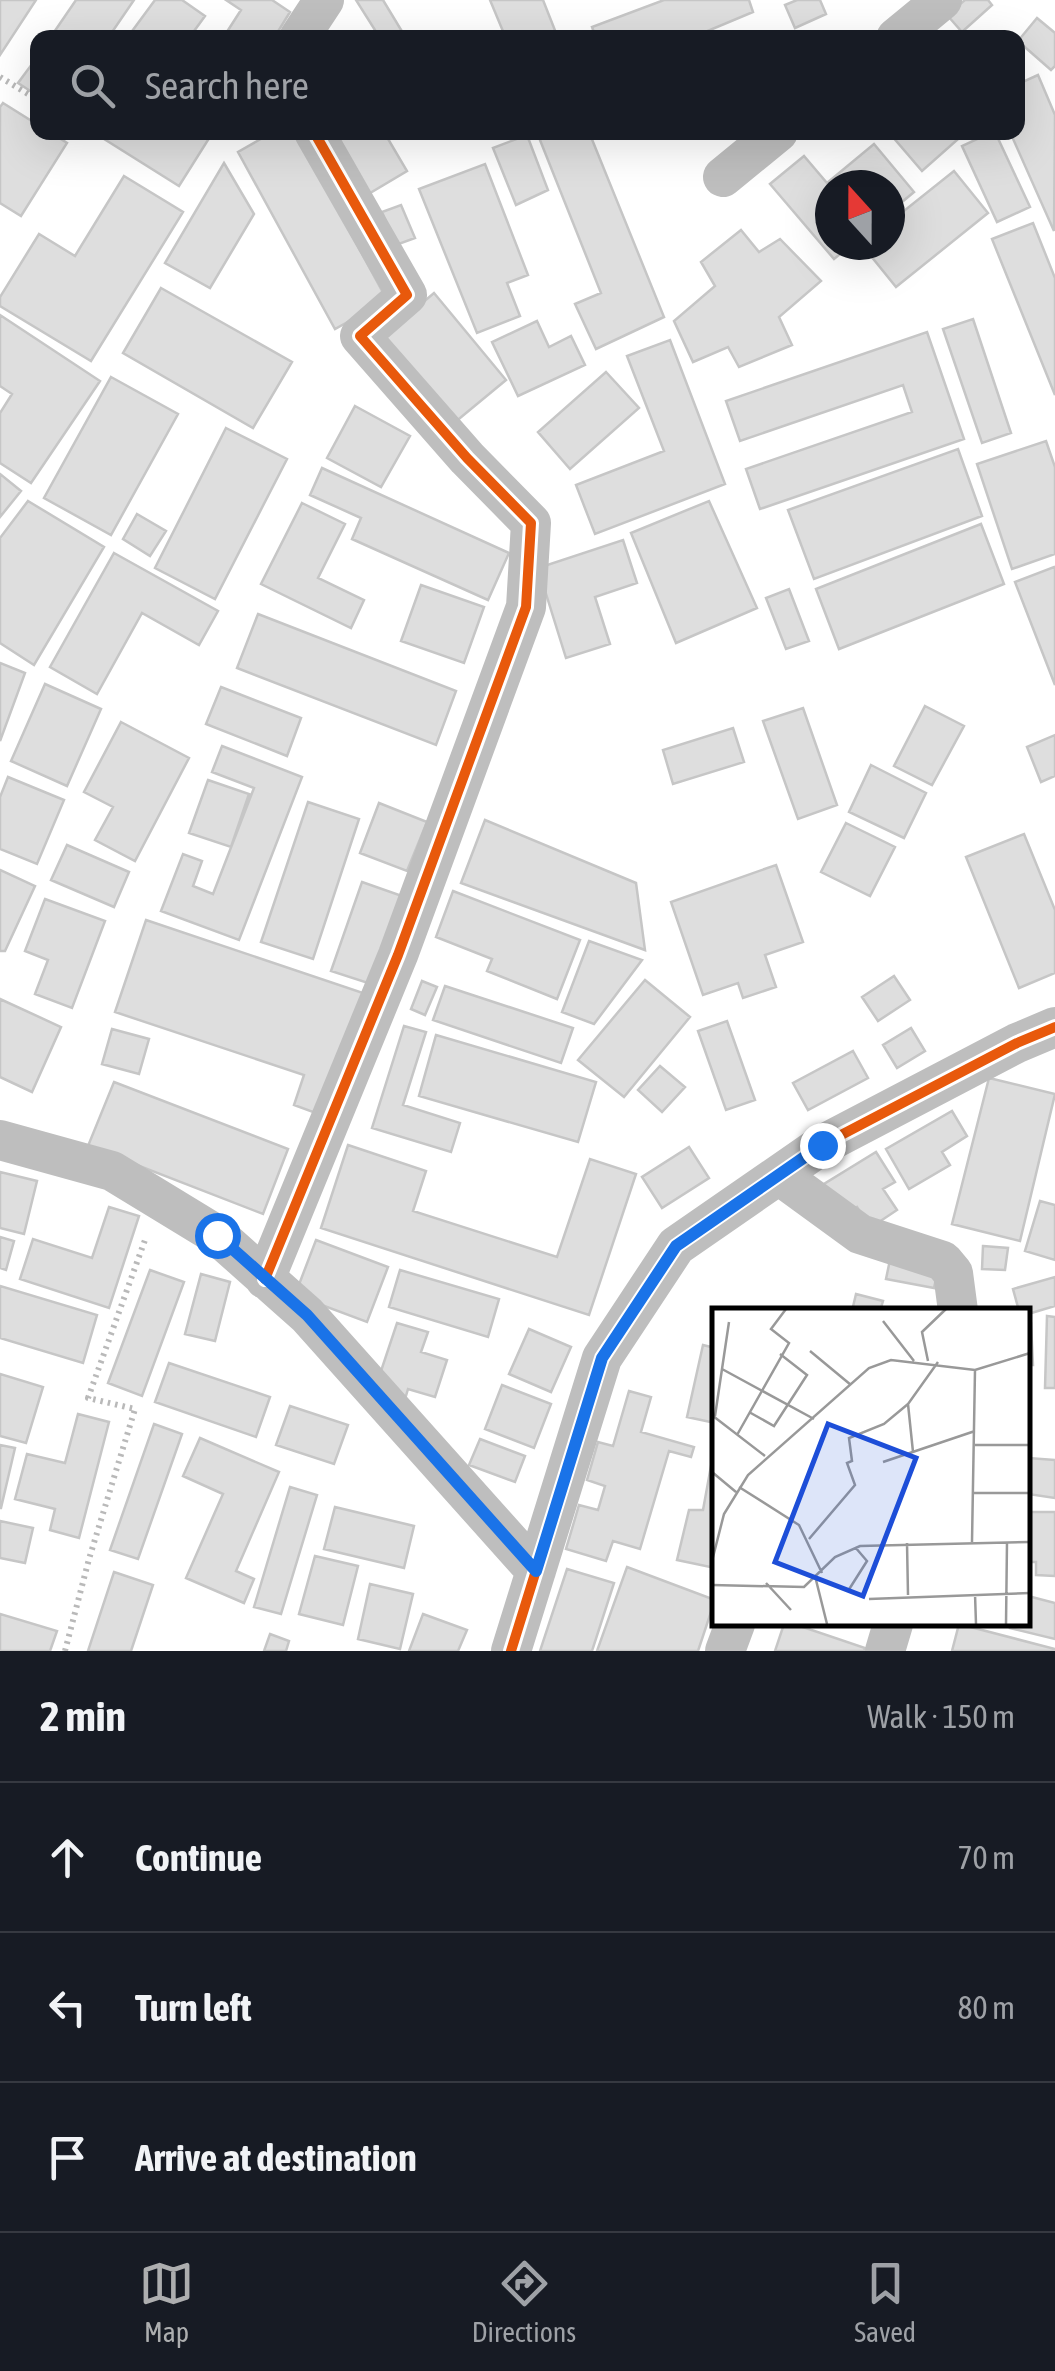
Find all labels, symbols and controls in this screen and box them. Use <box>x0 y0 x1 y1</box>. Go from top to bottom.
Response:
search box <box>30 30 1025 140</box>
icon: search <box>65 58 120 113</box>
text: Search here <box>145 64 309 107</box>
north arrow <box>815 170 905 260</box>
route end <box>800 1123 846 1169</box>
route start <box>195 1213 241 1259</box>
inset map <box>712 1308 1030 1626</box>
text: 2 min <box>40 1692 126 1740</box>
text: Walk · 150 m <box>867 1698 1015 1735</box>
icon: ahead <box>40 1830 95 1885</box>
text: Continue <box>135 1836 262 1879</box>
text: 70 m <box>957 1839 1015 1876</box>
icon: left <box>40 1980 95 2035</box>
text: Turn left <box>135 1986 251 2029</box>
text: 80 m <box>957 1989 1015 2026</box>
icon: arrive <box>40 2130 95 2185</box>
text: Arrive at destination <box>135 2136 417 2179</box>
tab: Map <box>139 2256 194 2348</box>
tab: Directions <box>472 2256 576 2348</box>
tab: Saved <box>854 2256 916 2348</box>

